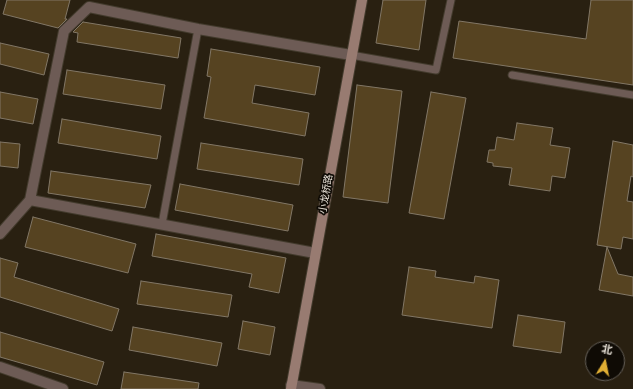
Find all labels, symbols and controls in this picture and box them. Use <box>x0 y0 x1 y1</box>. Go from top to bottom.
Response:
street label: 小龙桥路 <box>317 173 335 215</box>
north arrow <box>585 341 625 381</box>
text: 北 <box>600 342 614 357</box>

